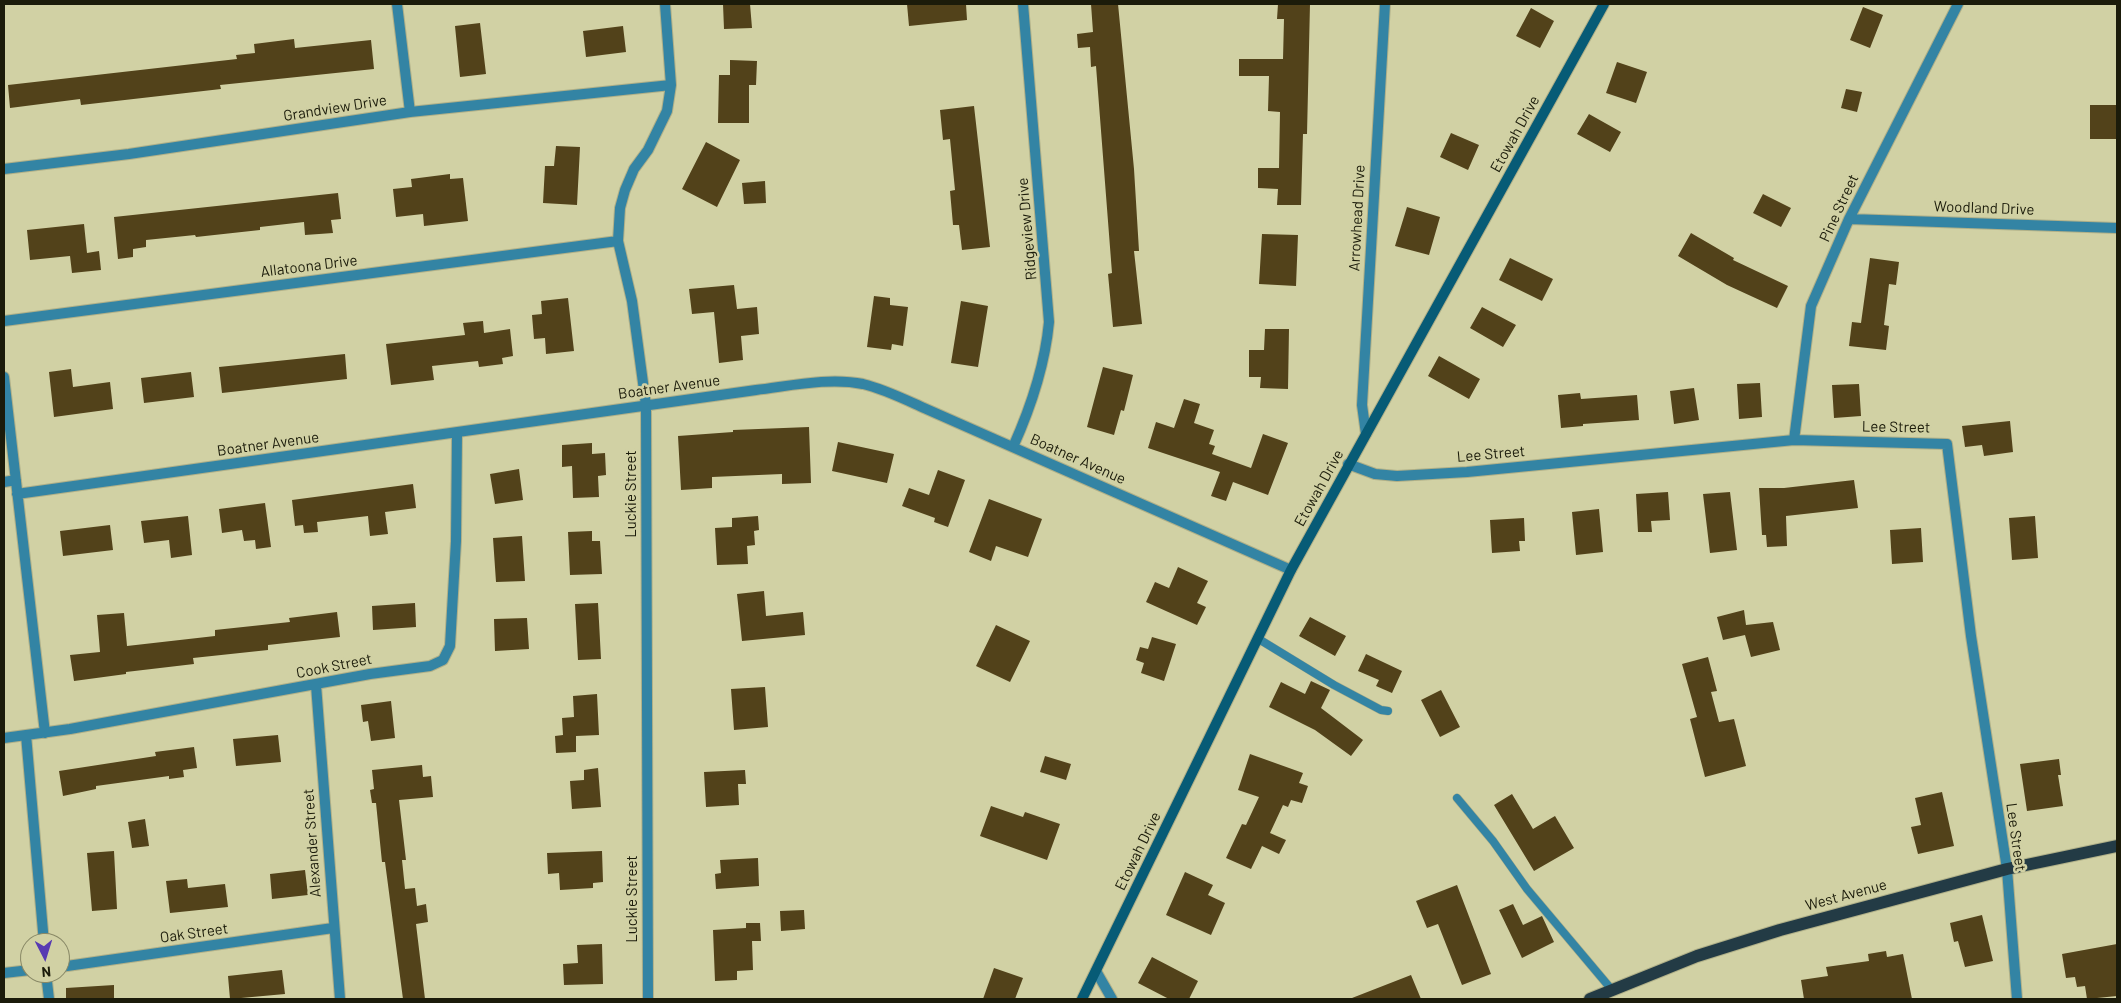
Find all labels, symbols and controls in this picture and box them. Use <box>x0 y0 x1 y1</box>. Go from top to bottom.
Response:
street label: Grandview Drive <box>282 91 388 125</box>
street label: Etowah Drive <box>1487 92 1543 176</box>
street label: Arrowhead Drive <box>1345 164 1369 272</box>
street label: Pine Street <box>1815 171 1863 245</box>
street label: Ridgeview Drive <box>1014 177 1040 281</box>
street label: Woodland Drive <box>1933 197 2035 219</box>
street label: Allatoona Drive <box>260 251 358 281</box>
street label: Boatner Avenue <box>617 371 721 403</box>
street label: Lee Street <box>1862 417 1930 437</box>
street label: Boatner Avenue <box>216 428 320 460</box>
street label: Boatner Avenue <box>1027 430 1129 488</box>
street label: Lee Street <box>1456 442 1526 466</box>
street label: Etowah Drive <box>1291 446 1347 530</box>
street label: Luckie Street <box>622 450 640 538</box>
street label: Cook Street <box>295 650 373 682</box>
street label: Alexander Street <box>299 788 325 898</box>
street label: Lee Street <box>2002 802 2030 872</box>
street label: Etowah Drive <box>1111 809 1165 893</box>
street label: Luckie Street <box>623 855 641 943</box>
street label: West Avenue <box>1803 875 1889 915</box>
street label: Oak Street <box>159 919 229 947</box>
north arrow <box>20 933 70 983</box>
text: N <box>41 964 52 981</box>

